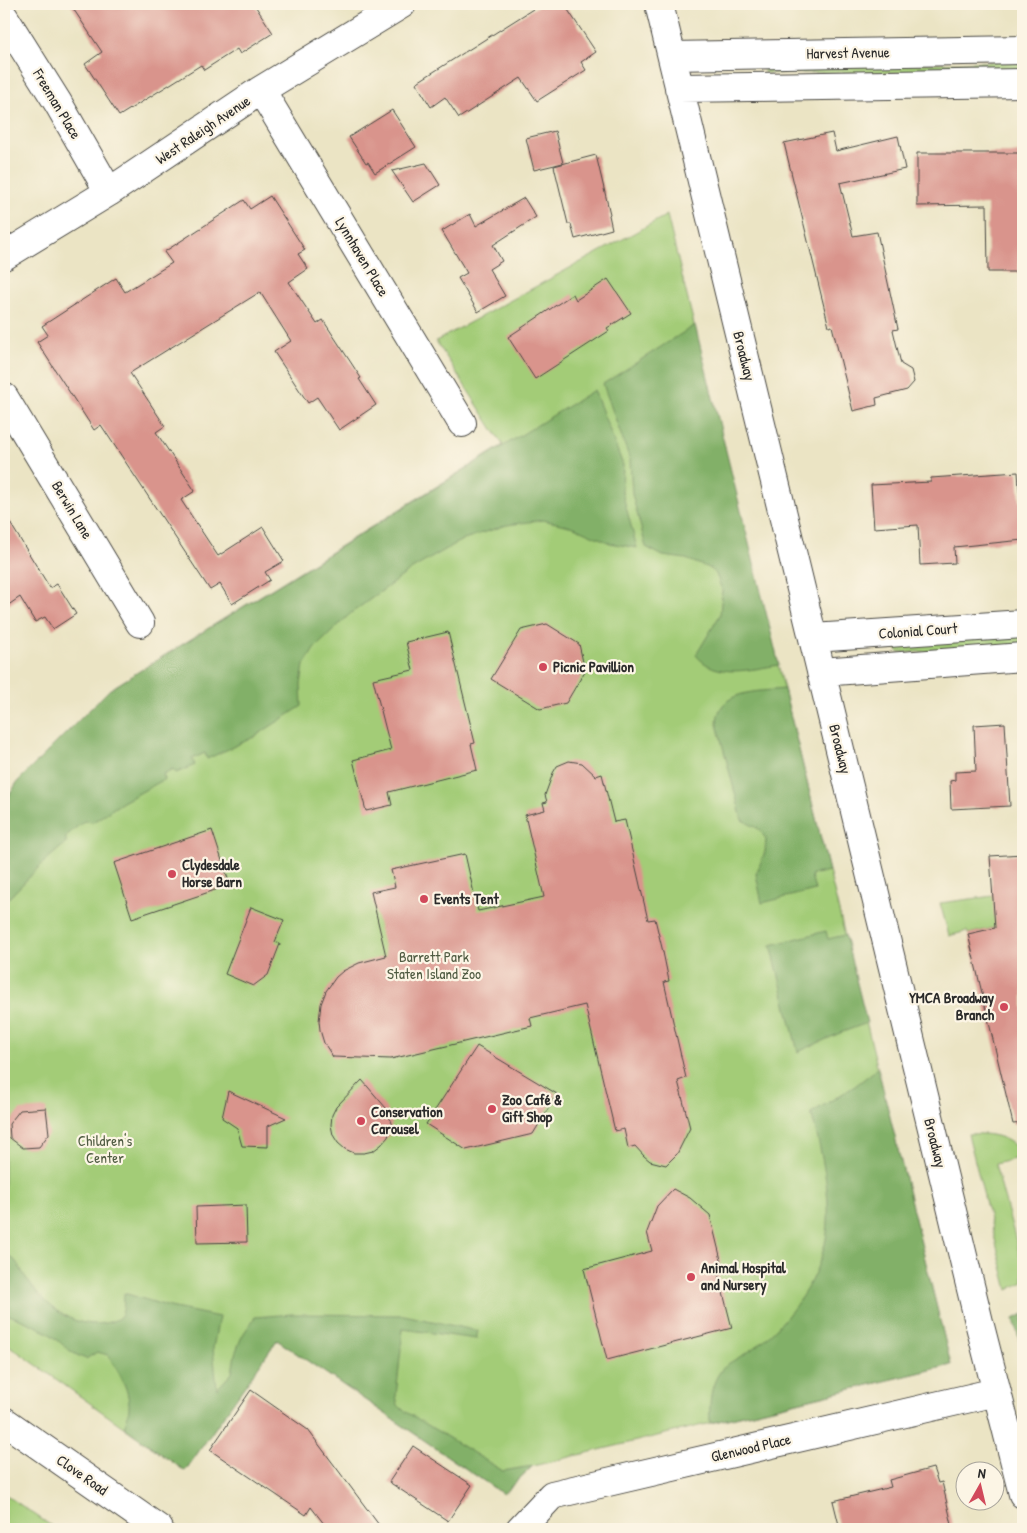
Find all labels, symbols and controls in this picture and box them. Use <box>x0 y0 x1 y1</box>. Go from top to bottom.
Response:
street label: Harvest Avenue <box>806 41 890 64</box>
street label: Freeman Place <box>28 64 87 143</box>
street label: West Raleigh Avenue <box>151 90 254 169</box>
street label: Lynnhaven Place <box>331 213 394 300</box>
street label: Broadway <box>728 329 761 383</box>
street label: Berwin Lane <box>47 477 98 543</box>
street label: Colonial Court <box>878 617 959 644</box>
place label: Picnic Pavillion <box>553 656 634 677</box>
marker: Picnic Pavillion <box>537 661 549 673</box>
street label: Broadway <box>824 722 857 776</box>
place label: Clydesdale Horse Barn <box>182 854 242 892</box>
marker: Clydesdale Horse Barn <box>166 868 178 880</box>
place label: Events Tent <box>434 888 500 909</box>
marker: Events Tent <box>418 893 430 905</box>
park label: Barrett Park Staten Island Zoo <box>387 946 481 984</box>
place label: YMCA Broadway Branch <box>909 987 995 1025</box>
marker: YMCA Broadway Branch <box>998 1001 1010 1013</box>
place label: Zoo Café & Gift Shop <box>502 1089 562 1128</box>
place label: Conservation Carousel <box>371 1101 443 1139</box>
marker: Zoo Café & Gift Shop <box>486 1103 498 1115</box>
marker: Conservation Carousel <box>355 1115 367 1127</box>
street label: Broadway <box>919 1116 952 1170</box>
park label: Children's Center <box>78 1130 132 1168</box>
place label: Animal Hospital and Nursery <box>701 1257 787 1296</box>
marker: Animal Hospital and Nursery <box>685 1271 697 1283</box>
street label: Glenwood Place <box>709 1428 793 1467</box>
street label: Clove Road <box>52 1449 112 1500</box>
north arrow <box>954 1460 1004 1510</box>
text: N <box>977 1463 987 1483</box>

